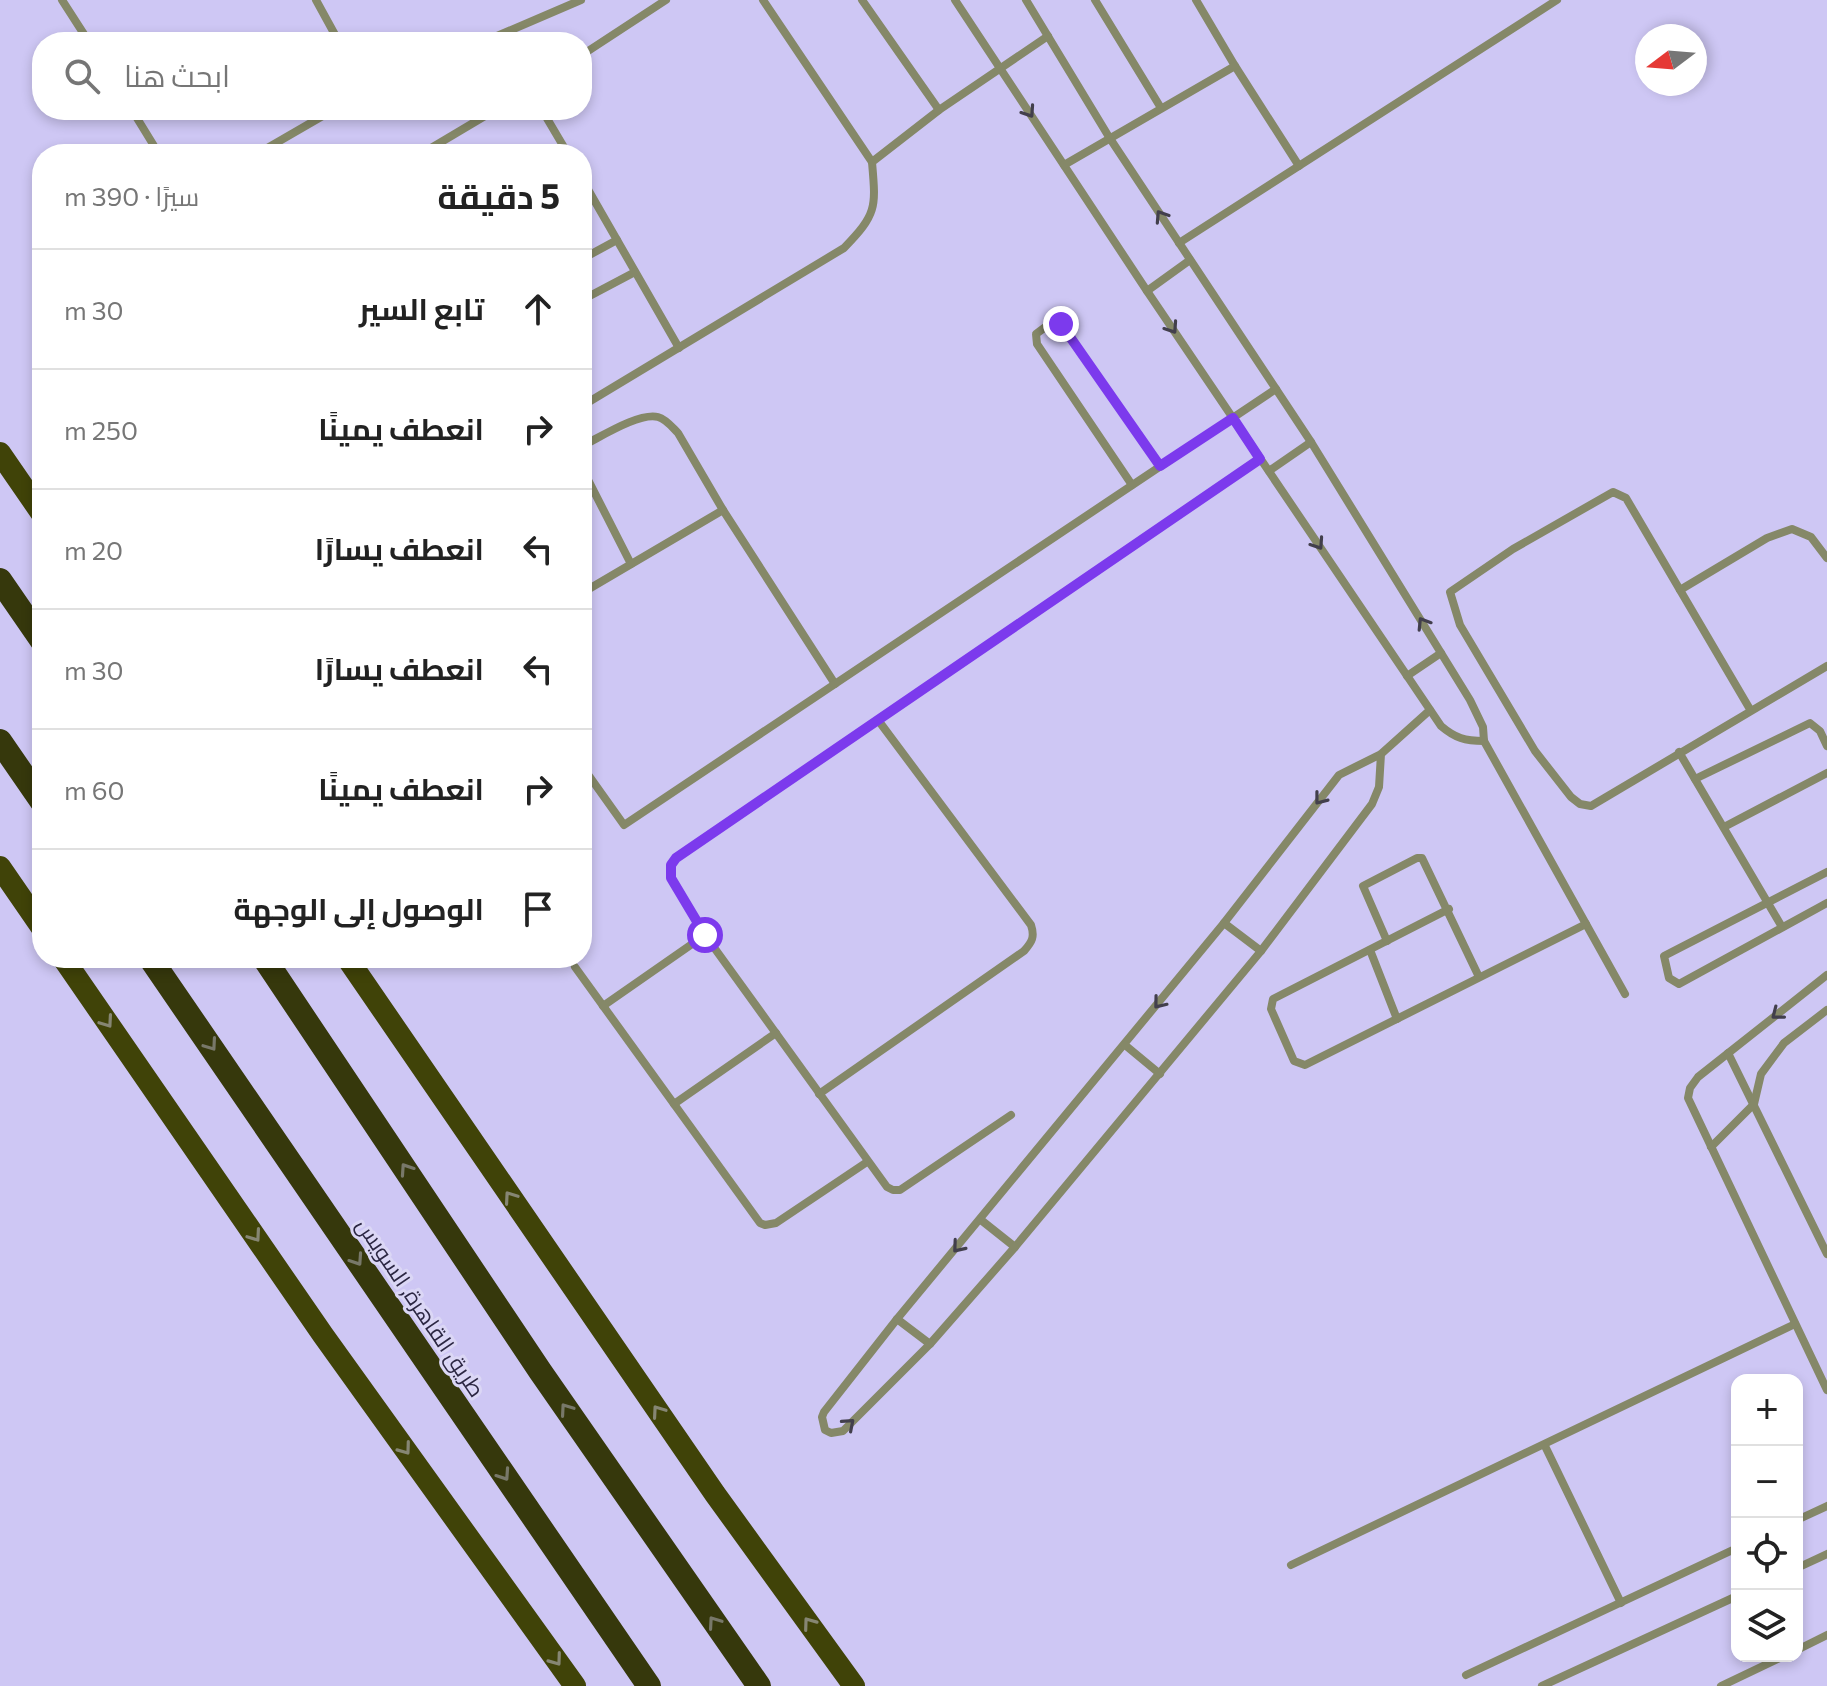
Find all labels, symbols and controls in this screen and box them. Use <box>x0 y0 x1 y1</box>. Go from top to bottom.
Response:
north arrow <box>1635 24 1707 96</box>
search box <box>32 32 592 120</box>
icon: search <box>60 54 104 98</box>
text: ابحث هنا <box>124 56 230 93</box>
one-way arrow <box>1019 103 1034 117</box>
text: 5 دقيقة <box>438 174 560 216</box>
text: سيرًا · 390 m <box>64 180 199 211</box>
one-way arrow <box>1156 210 1171 224</box>
icon: ahead <box>516 287 560 331</box>
text: تابع السير <box>359 289 484 326</box>
text: 30 m <box>64 294 123 325</box>
route end <box>1043 306 1079 342</box>
one-way arrow <box>1163 320 1178 334</box>
icon: right <box>516 407 560 451</box>
text: انعطف يمينًا <box>318 409 484 446</box>
text: 250 m <box>64 414 138 445</box>
icon: left <box>516 527 560 571</box>
text: انعطف يسارًا <box>315 529 484 566</box>
text: 20 m <box>64 534 123 565</box>
one-way arrow <box>1308 535 1323 550</box>
one-way arrow <box>1417 617 1432 632</box>
icon: left <box>516 647 560 691</box>
text: انعطف يسارًا <box>315 649 484 686</box>
text: 30 m <box>64 654 123 685</box>
icon: right <box>516 767 560 811</box>
text: انعطف يمينًا <box>318 769 484 806</box>
text: 60 m <box>64 774 124 805</box>
one-way arrow <box>1316 790 1330 805</box>
icon: arrive <box>516 887 560 931</box>
text: الوصول إلى الوجهة <box>234 889 484 926</box>
route start <box>687 917 723 953</box>
one-way arrow <box>1154 994 1169 1008</box>
one-way arrow <box>1772 1004 1787 1019</box>
one-way arrow <box>97 1014 112 1028</box>
one-way arrow <box>201 1037 216 1051</box>
one-way arrow <box>401 1164 416 1178</box>
one-way arrow <box>505 1192 520 1206</box>
street label: طريق القاهرة, السويس <box>350 1212 491 1402</box>
one-way arrow <box>245 1228 260 1242</box>
one-way arrow <box>953 1238 968 1252</box>
one-way arrow <box>348 1251 363 1265</box>
map controls <box>1731 1374 1803 1662</box>
button: + <box>1731 1374 1803 1446</box>
one-way arrow <box>561 1403 576 1417</box>
one-way arrow <box>653 1406 668 1420</box>
one-way arrow <box>840 1419 854 1433</box>
one-way arrow <box>395 1440 409 1454</box>
button: − <box>1731 1446 1803 1518</box>
one-way arrow <box>494 1466 509 1480</box>
button: locate <box>1731 1518 1803 1590</box>
button: layers <box>1731 1590 1803 1662</box>
one-way arrow <box>709 1617 724 1631</box>
one-way arrow <box>804 1617 818 1632</box>
one-way arrow <box>546 1651 561 1666</box>

